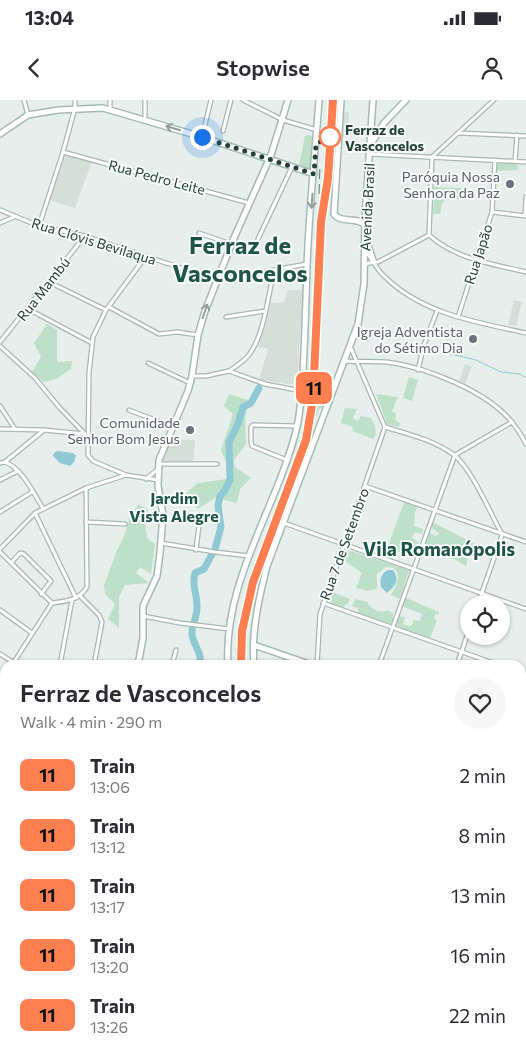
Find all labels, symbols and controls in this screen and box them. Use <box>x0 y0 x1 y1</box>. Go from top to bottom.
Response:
text: 13:04 <box>25 6 74 29</box>
icon: back <box>20 54 48 82</box>
text: Stopwise <box>216 54 310 81</box>
icon: person <box>478 54 506 82</box>
place label: Ferraz de Vasconcelos <box>345 121 424 154</box>
one-way arrow <box>166 123 182 133</box>
your location <box>190 125 215 150</box>
marker: Ferraz de Vasconcelos <box>319 126 341 148</box>
street label: Rua Pedro Leite <box>107 156 207 198</box>
street label: Avenida Brasil <box>356 162 378 252</box>
place label: Paróquia Nossa Senhora da Paz <box>402 168 500 201</box>
marker: Paróquia Nossa Senhora da Paz <box>504 178 516 190</box>
one-way arrow <box>307 193 317 209</box>
street label: Rua Clóvis Bevilaqua <box>30 214 158 268</box>
street label: Rua Japão <box>460 222 496 286</box>
district label: Ferraz de Vasconcelos <box>172 230 308 287</box>
street label: Rua Mambú <box>13 254 73 324</box>
one-way arrow <box>201 303 210 319</box>
place label: Igreja Adventista do Sétimo Dia <box>357 323 463 356</box>
marker: Igreja Adventista do Sétimo Dia <box>467 333 479 345</box>
line badge: 11 <box>292 372 336 404</box>
text: 11 <box>306 377 322 399</box>
place label: Comunidade Senhor Bom Jesus <box>67 414 180 447</box>
marker: Comunidade Senhor Bom Jesus <box>184 424 196 436</box>
street label: Rua 7 de Setembro <box>316 486 372 602</box>
district label: Jardim Vista Alegre <box>129 488 219 525</box>
district label: Vila Romanópolis <box>363 537 515 560</box>
map controls <box>460 595 510 645</box>
button: locate <box>460 595 510 645</box>
button: heart <box>454 677 506 729</box>
text: Ferraz de Vasconcelos <box>20 678 261 707</box>
text: Walk · 4 min · 290 m <box>20 712 162 731</box>
text: Train <box>90 754 135 777</box>
text: 11 <box>39 764 56 786</box>
text: 2 min <box>459 764 506 787</box>
text: 13:06 <box>90 777 130 796</box>
text: Train <box>90 814 135 837</box>
text: 11 <box>39 824 56 846</box>
text: 8 min <box>458 824 506 847</box>
text: 13:12 <box>90 837 125 856</box>
text: Train <box>90 874 135 897</box>
text: 11 <box>39 884 56 906</box>
text: 13 min <box>451 884 506 907</box>
text: 13:17 <box>90 897 125 916</box>
text: Train <box>90 934 135 957</box>
text: 11 <box>39 944 56 966</box>
text: 16 min <box>450 944 506 967</box>
text: 13:20 <box>90 957 129 976</box>
text: Train <box>90 994 135 1017</box>
text: 11 <box>39 1004 56 1026</box>
text: 22 min <box>449 1004 506 1027</box>
text: 13:26 <box>90 1017 128 1036</box>

